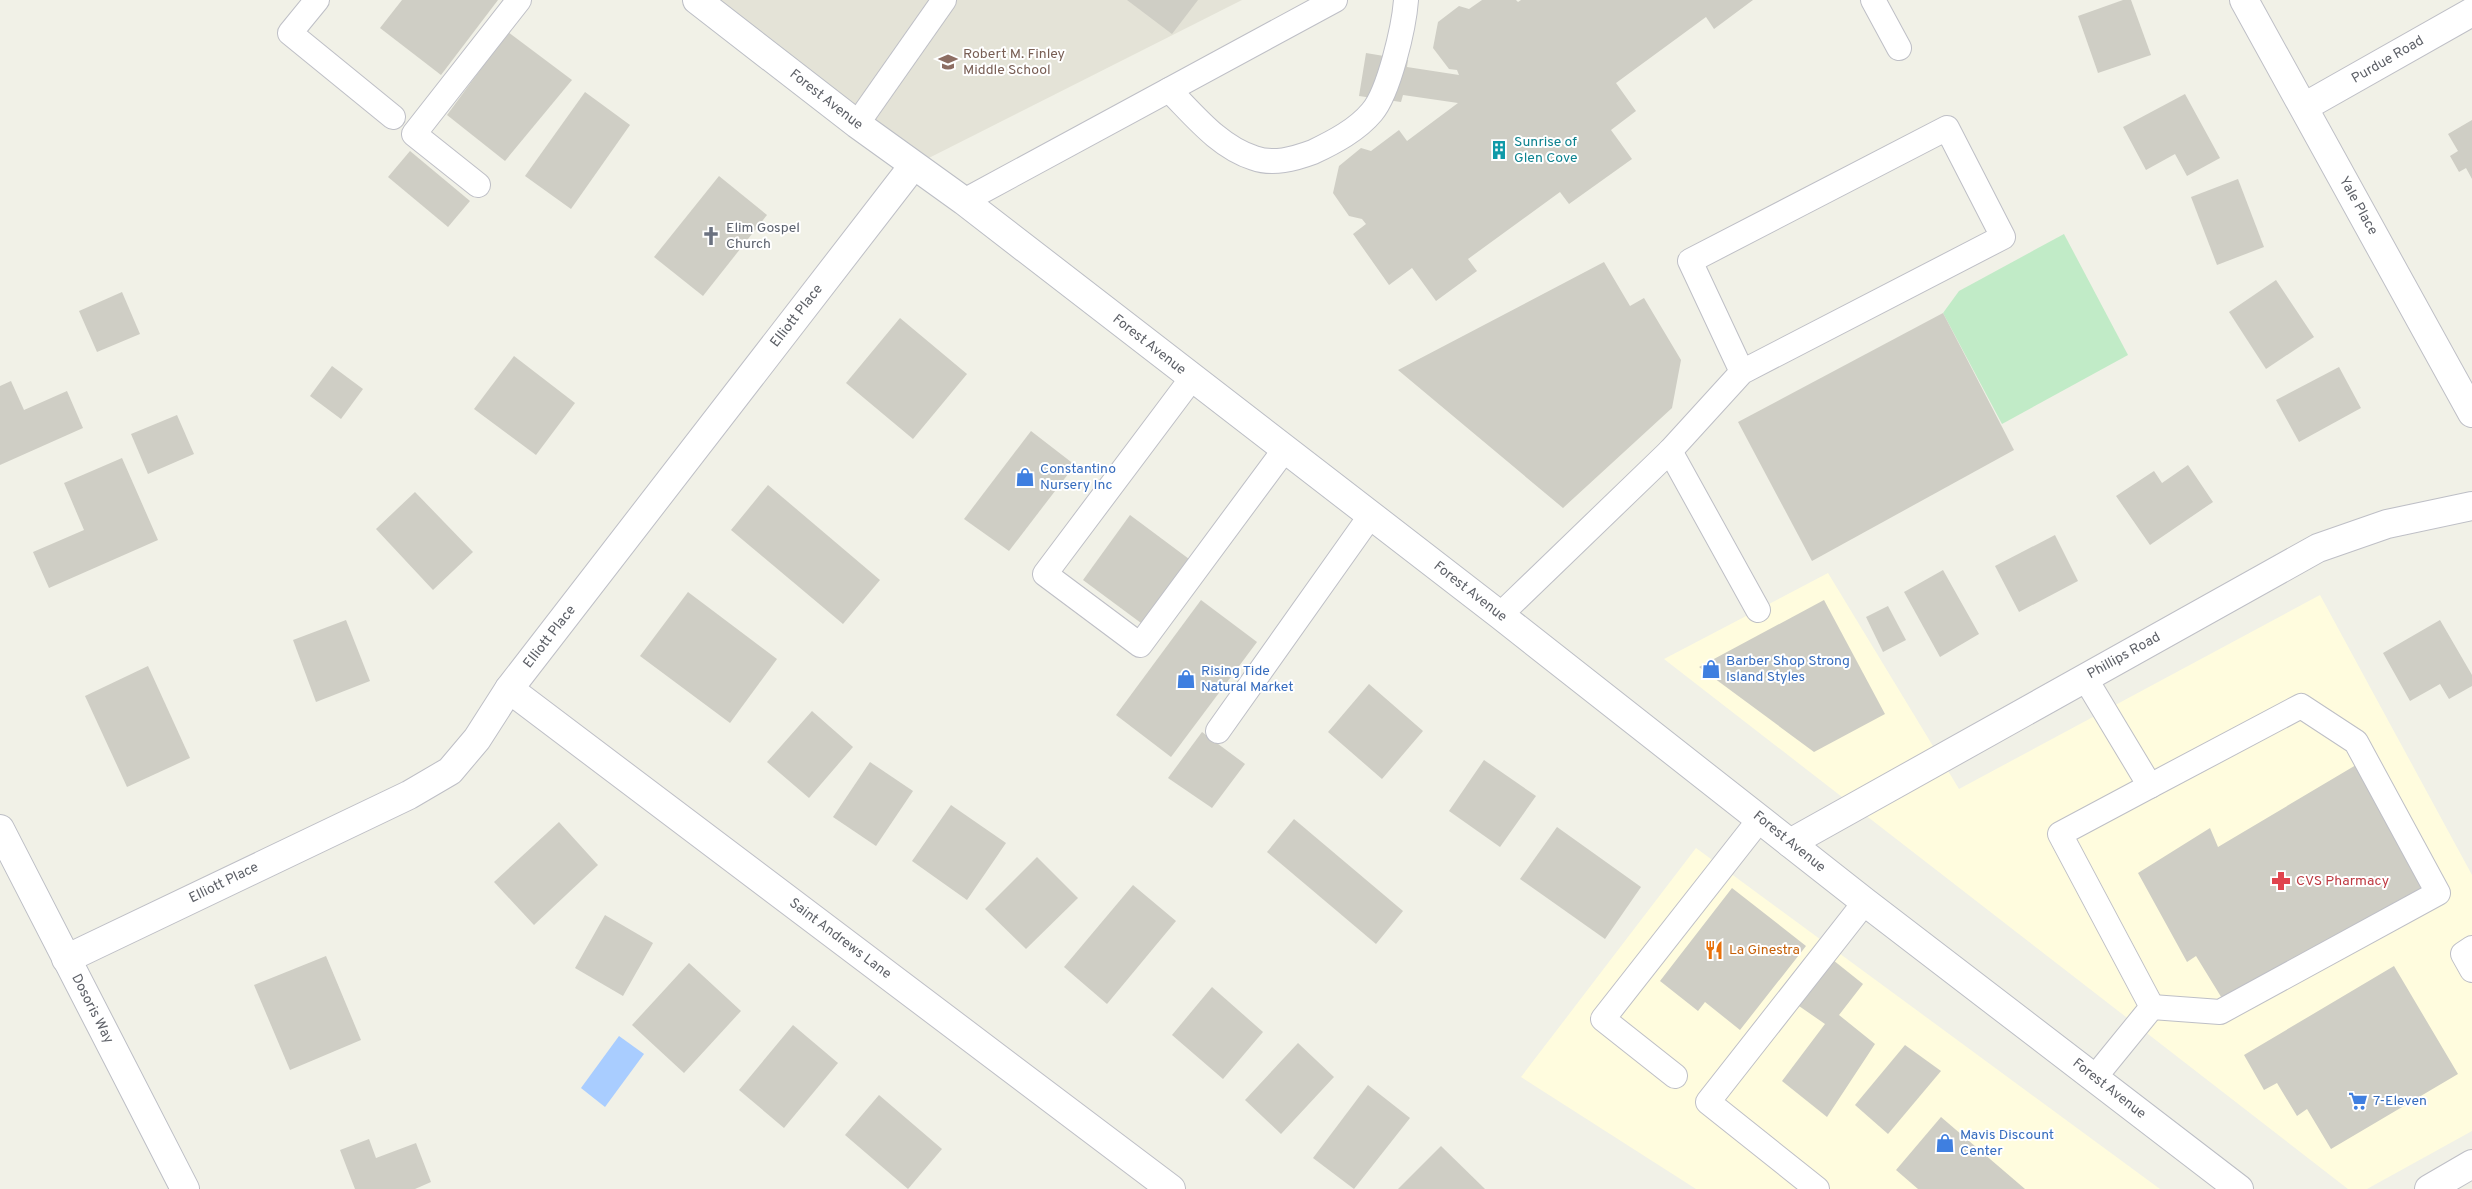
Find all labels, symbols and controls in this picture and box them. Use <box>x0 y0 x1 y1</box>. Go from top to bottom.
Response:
street label: Purdue Road <box>2349 32 2427 88</box>
place label: Robert M. Finley Middle School <box>963 46 1065 79</box>
school or university icon: Robert M. Finley Middle School <box>937 51 959 73</box>
street label: Forest Avenue <box>786 66 866 134</box>
place label: Sunrise of Glen Cove <box>1514 134 1578 167</box>
building icon: Sunrise of Glen Cove <box>1488 139 1510 161</box>
street label: Yale Place <box>2335 174 2381 238</box>
place label: Elim Gospel Church <box>726 220 800 253</box>
church icon: Elim Gospel Church <box>700 225 722 247</box>
street label: Elliott Place <box>767 281 827 351</box>
street label: Forest Avenue <box>1109 311 1189 379</box>
place label: Constantino Nursery Inc <box>1040 461 1116 494</box>
shop icon: Constantino Nursery Inc <box>1014 466 1036 488</box>
street label: Forest Avenue <box>1430 558 1510 626</box>
street label: Elliott Place <box>520 602 580 672</box>
street label: Phillips Road <box>2084 629 2164 683</box>
place label: Barber Shop Strong Island Styles <box>1726 653 1850 686</box>
shop icon: Barber Shop Strong Island Styles <box>1700 658 1722 680</box>
place label: Rising Tide Natural Market <box>1201 663 1294 696</box>
shop icon: Rising Tide Natural Market <box>1175 668 1197 690</box>
street label: Forest Avenue <box>1749 808 1829 876</box>
street label: Elliott Place <box>186 859 262 907</box>
pharmacy icon: CVS Pharmacy <box>2270 870 2292 892</box>
place label: CVS Pharmacy <box>2296 873 2389 890</box>
street label: Saint Andrews Lane <box>785 895 895 983</box>
restaurant icon: La Ginestra <box>1703 939 1725 961</box>
place label: La Ginestra <box>1729 942 1800 959</box>
street label: Dosoris Way <box>67 971 117 1047</box>
street label: Forest Avenue <box>2069 1055 2149 1123</box>
supermarket icon: 7-Eleven <box>2347 1090 2369 1112</box>
place label: 7-Eleven <box>2373 1093 2427 1110</box>
place label: Mavis Discount Center <box>1960 1127 2054 1160</box>
shop icon: Mavis Discount Center <box>1934 1132 1956 1154</box>

